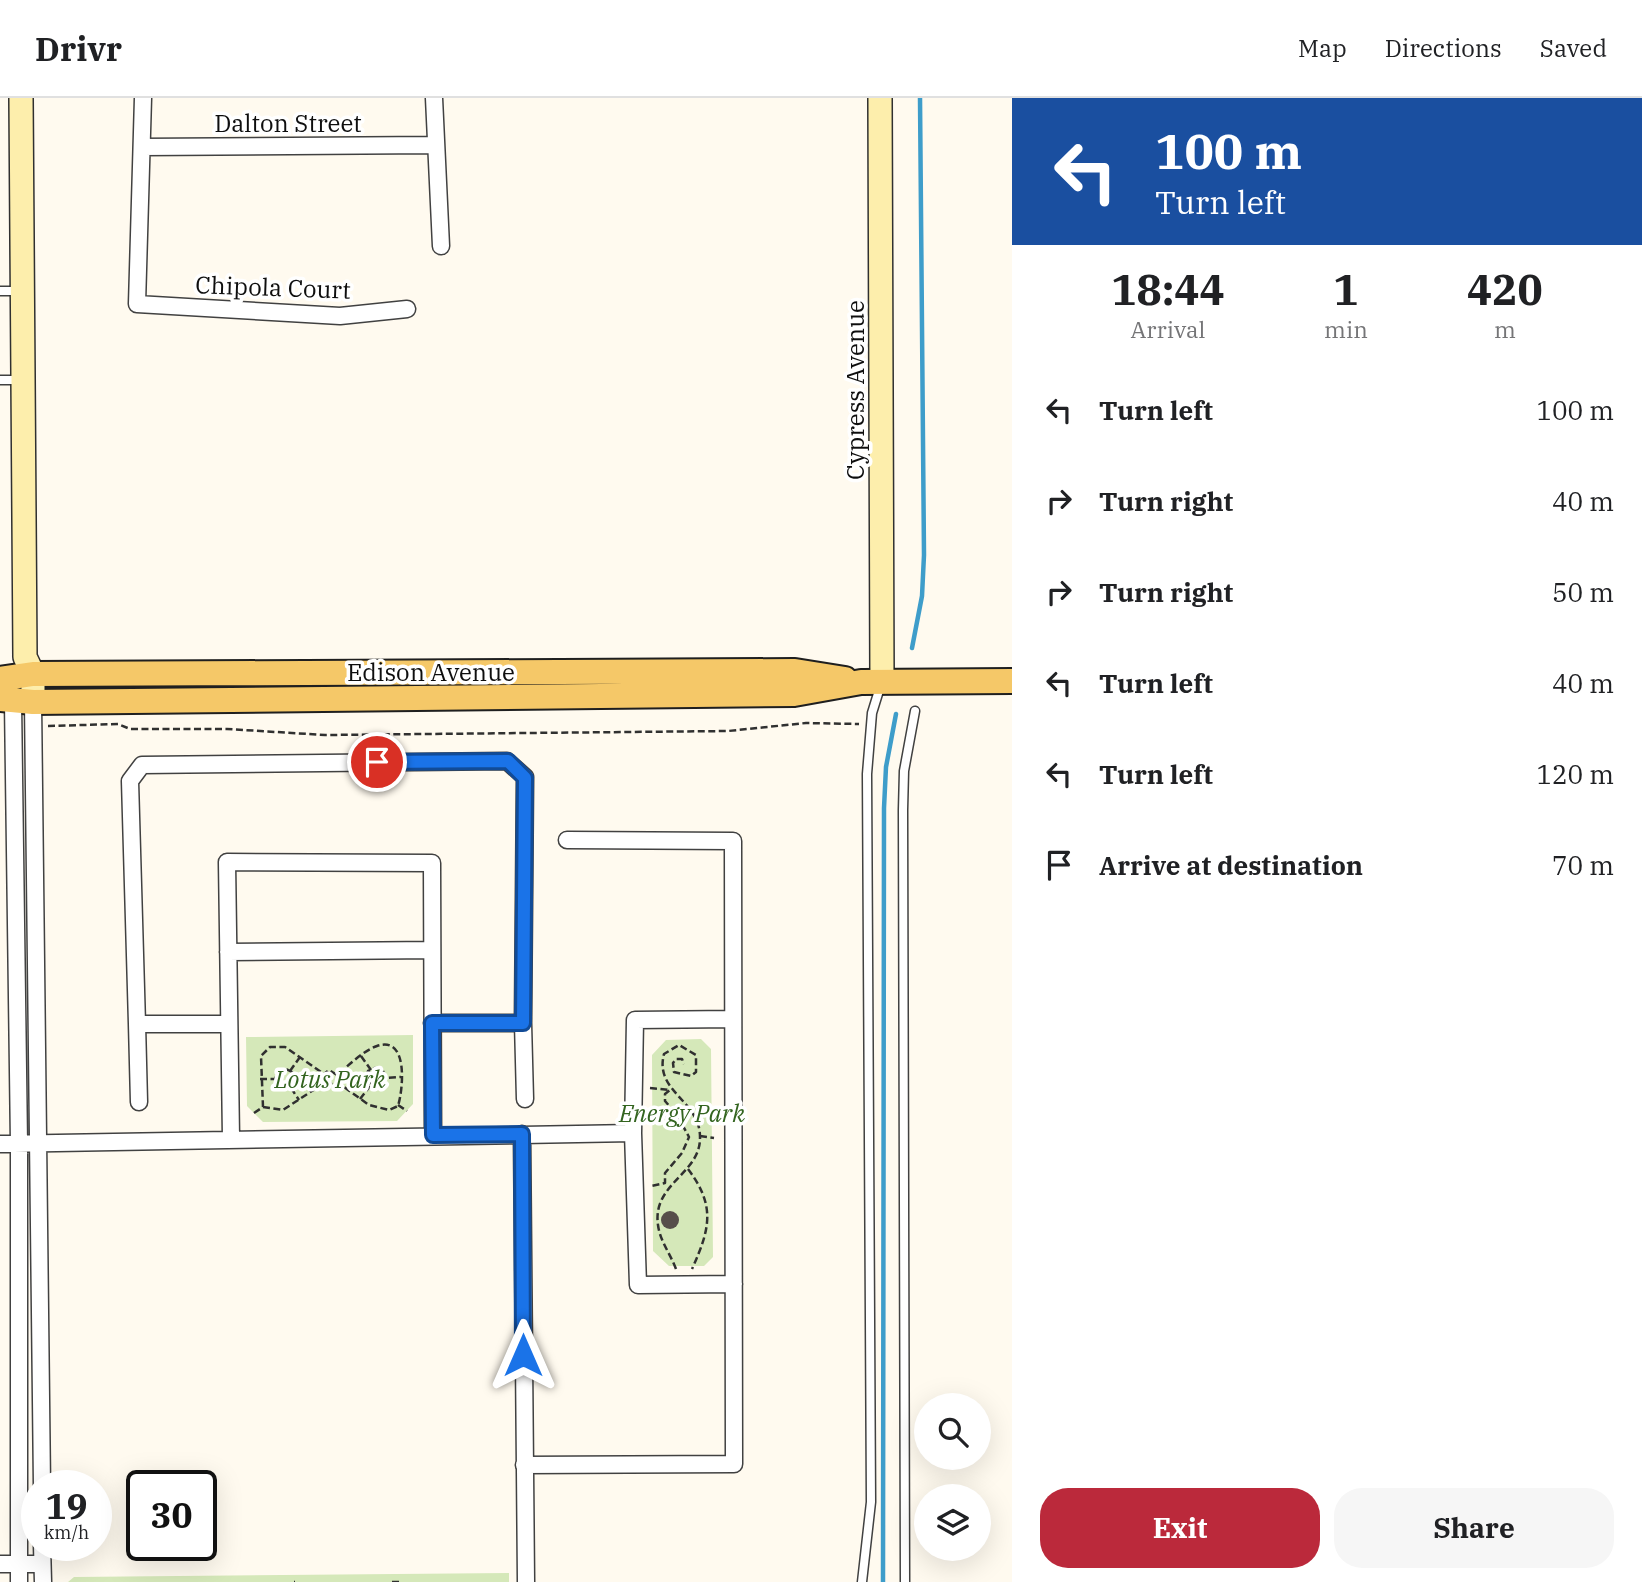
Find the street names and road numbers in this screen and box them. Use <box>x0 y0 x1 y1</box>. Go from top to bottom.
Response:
street label: Dalton Street <box>214 107 362 139</box>
street label: Chipola Court <box>195 268 351 306</box>
street label: Cypress Avenue <box>839 300 871 480</box>
street label: Edison Avenue <box>347 656 515 688</box>

